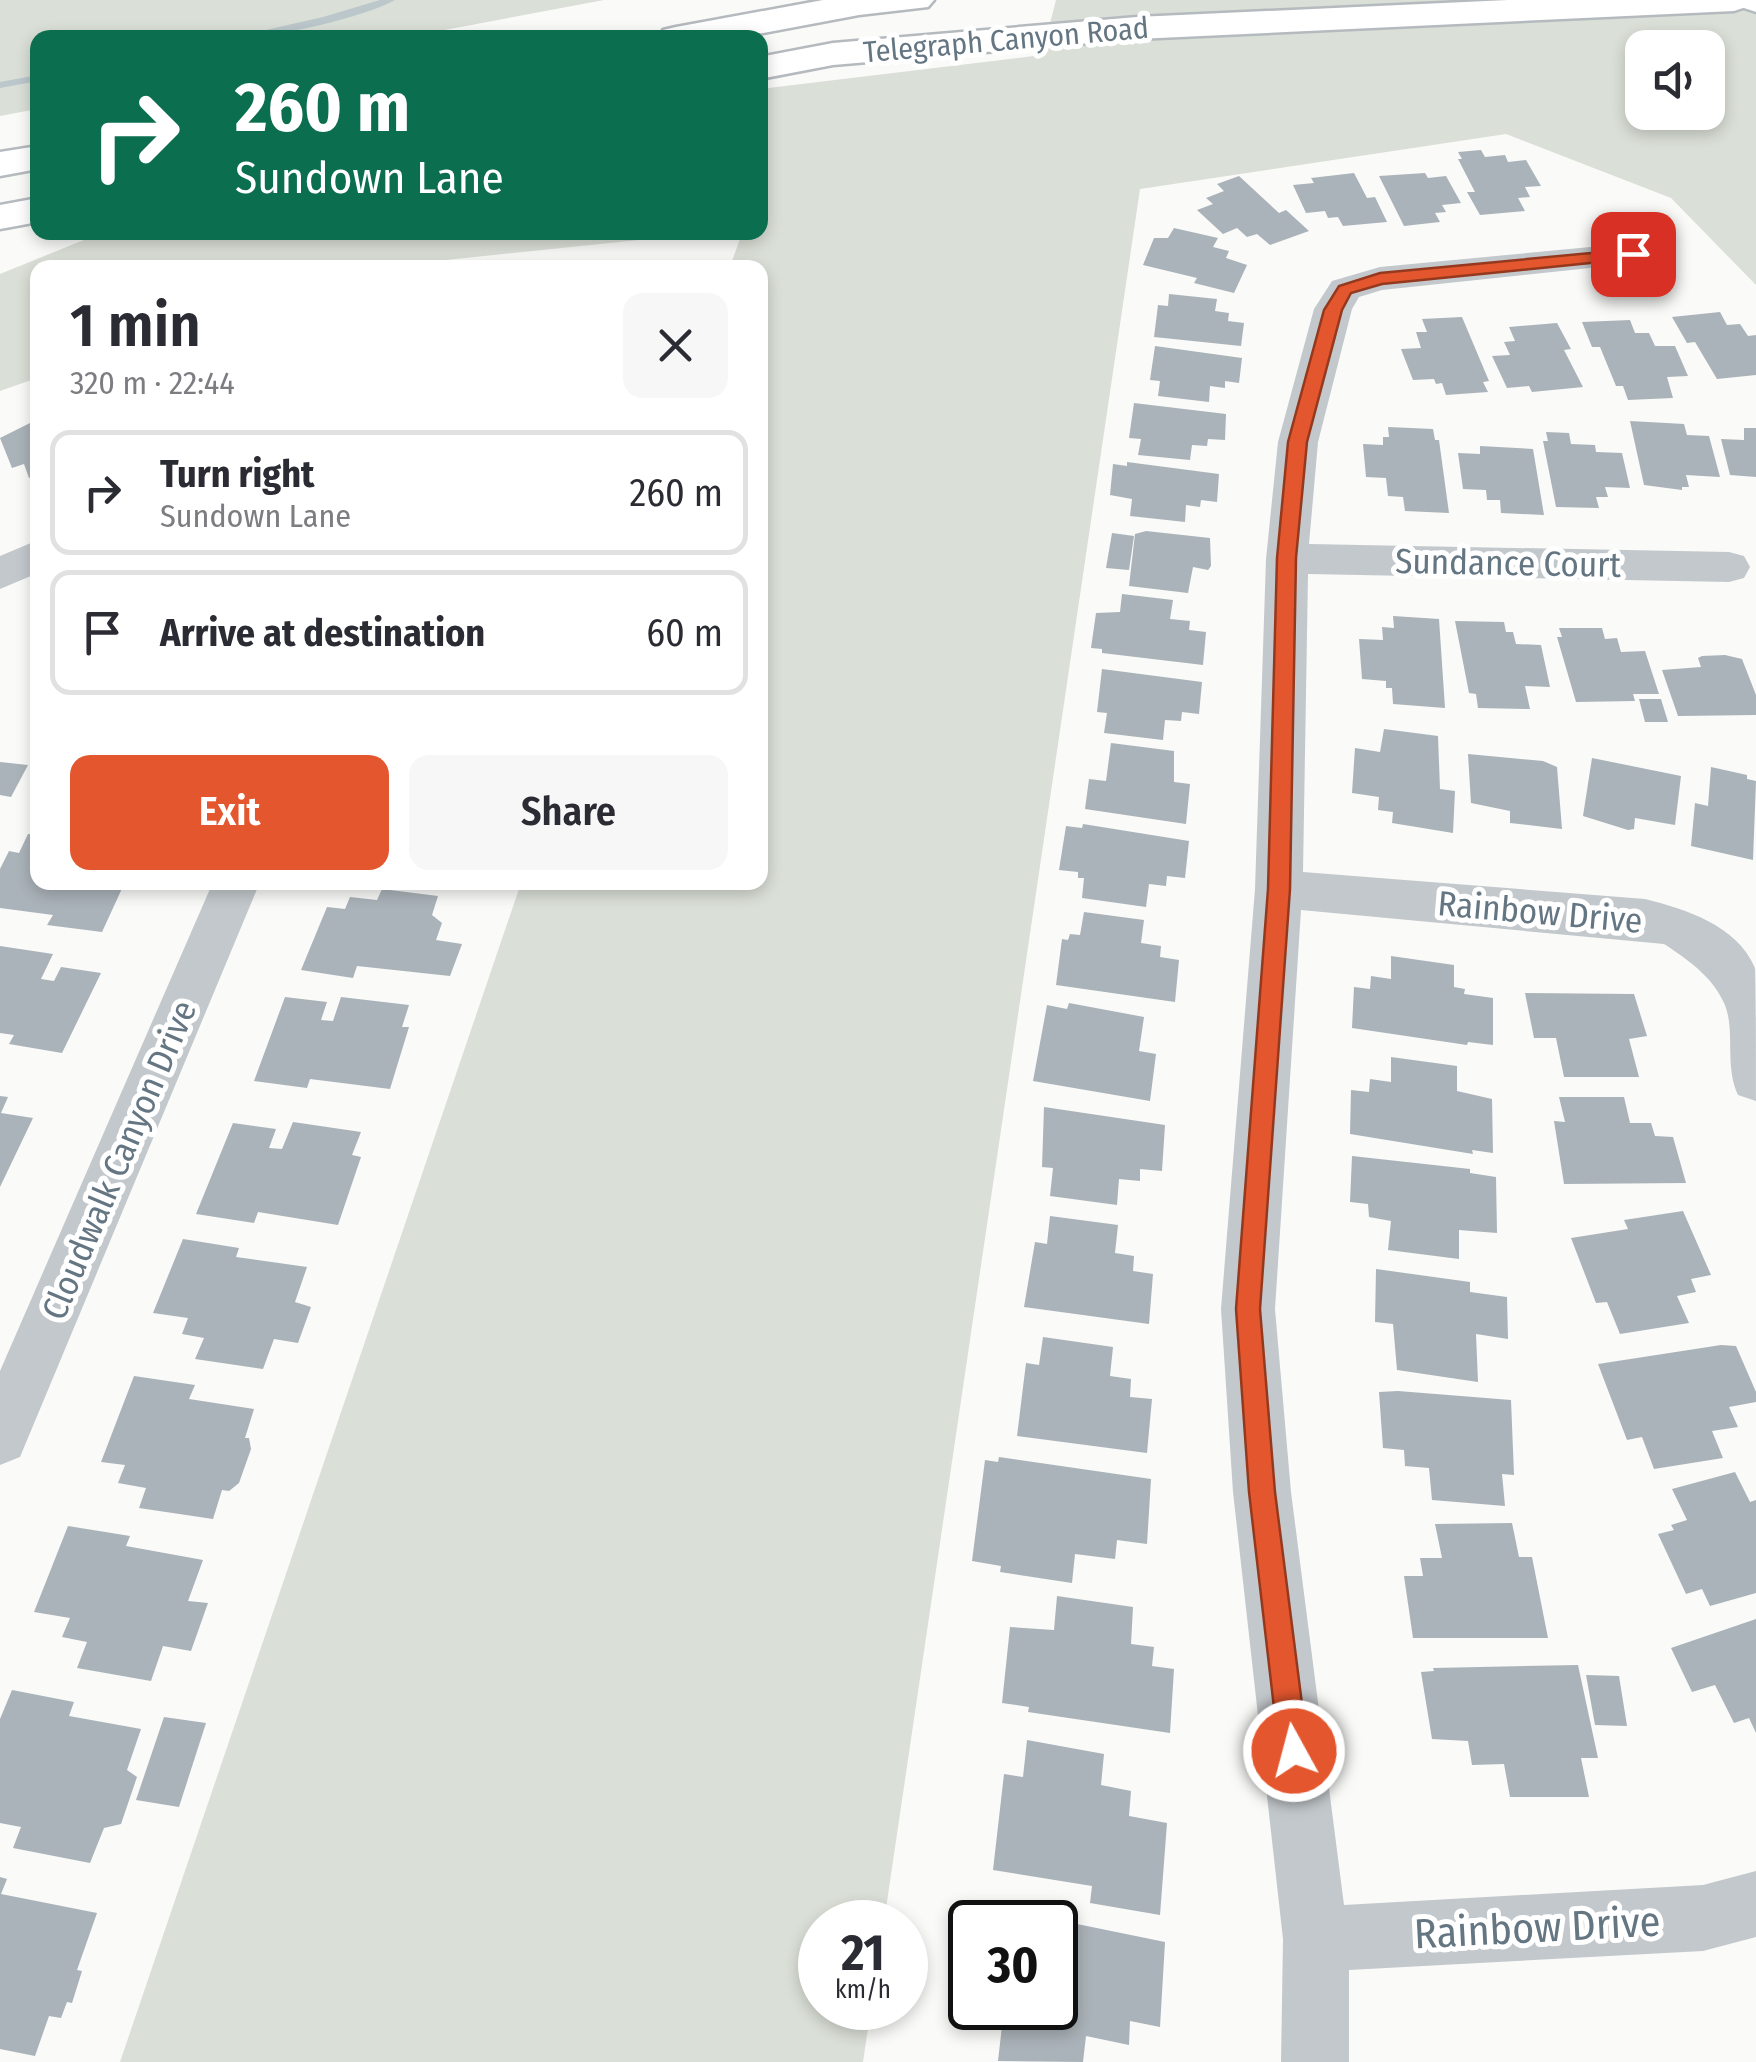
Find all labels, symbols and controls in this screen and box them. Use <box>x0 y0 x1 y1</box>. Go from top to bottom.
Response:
street label: Telegraph Canyon Road <box>862 10 1150 70</box>
map controls <box>1625 30 1725 130</box>
button: sound <box>1625 30 1725 130</box>
text: 260 m <box>235 66 410 150</box>
icon: right <box>70 70 200 200</box>
text: Sundown Lane <box>235 151 504 205</box>
pin <box>1591 212 1676 297</box>
icon: arrive <box>1606 227 1661 282</box>
text: 1 min <box>70 290 201 362</box>
button: close <box>623 293 728 398</box>
text: 320 m · 22:44 <box>70 364 235 402</box>
text: Turn right <box>160 451 314 497</box>
icon: right <box>75 465 130 520</box>
text: 260 m <box>629 470 723 516</box>
text: Sundown Lane <box>160 497 351 535</box>
street label: Sundance Court <box>1395 540 1622 586</box>
icon: arrive <box>75 605 130 660</box>
text: Arrive at destination <box>160 610 485 656</box>
text: 60 m <box>646 610 723 656</box>
button: Exit <box>70 755 389 870</box>
button: Share <box>409 755 728 870</box>
street label: Rainbow Drive <box>1436 882 1644 942</box>
street label: Cloudwalk Canyon Drive <box>33 994 205 1326</box>
position arrow <box>1242 1699 1346 1803</box>
street label: Rainbow Drive <box>1413 1897 1661 1959</box>
speed limit sign: 30 <box>948 1900 1078 2030</box>
text: 21 <box>841 1923 885 1983</box>
text: km/h <box>835 1975 891 2005</box>

